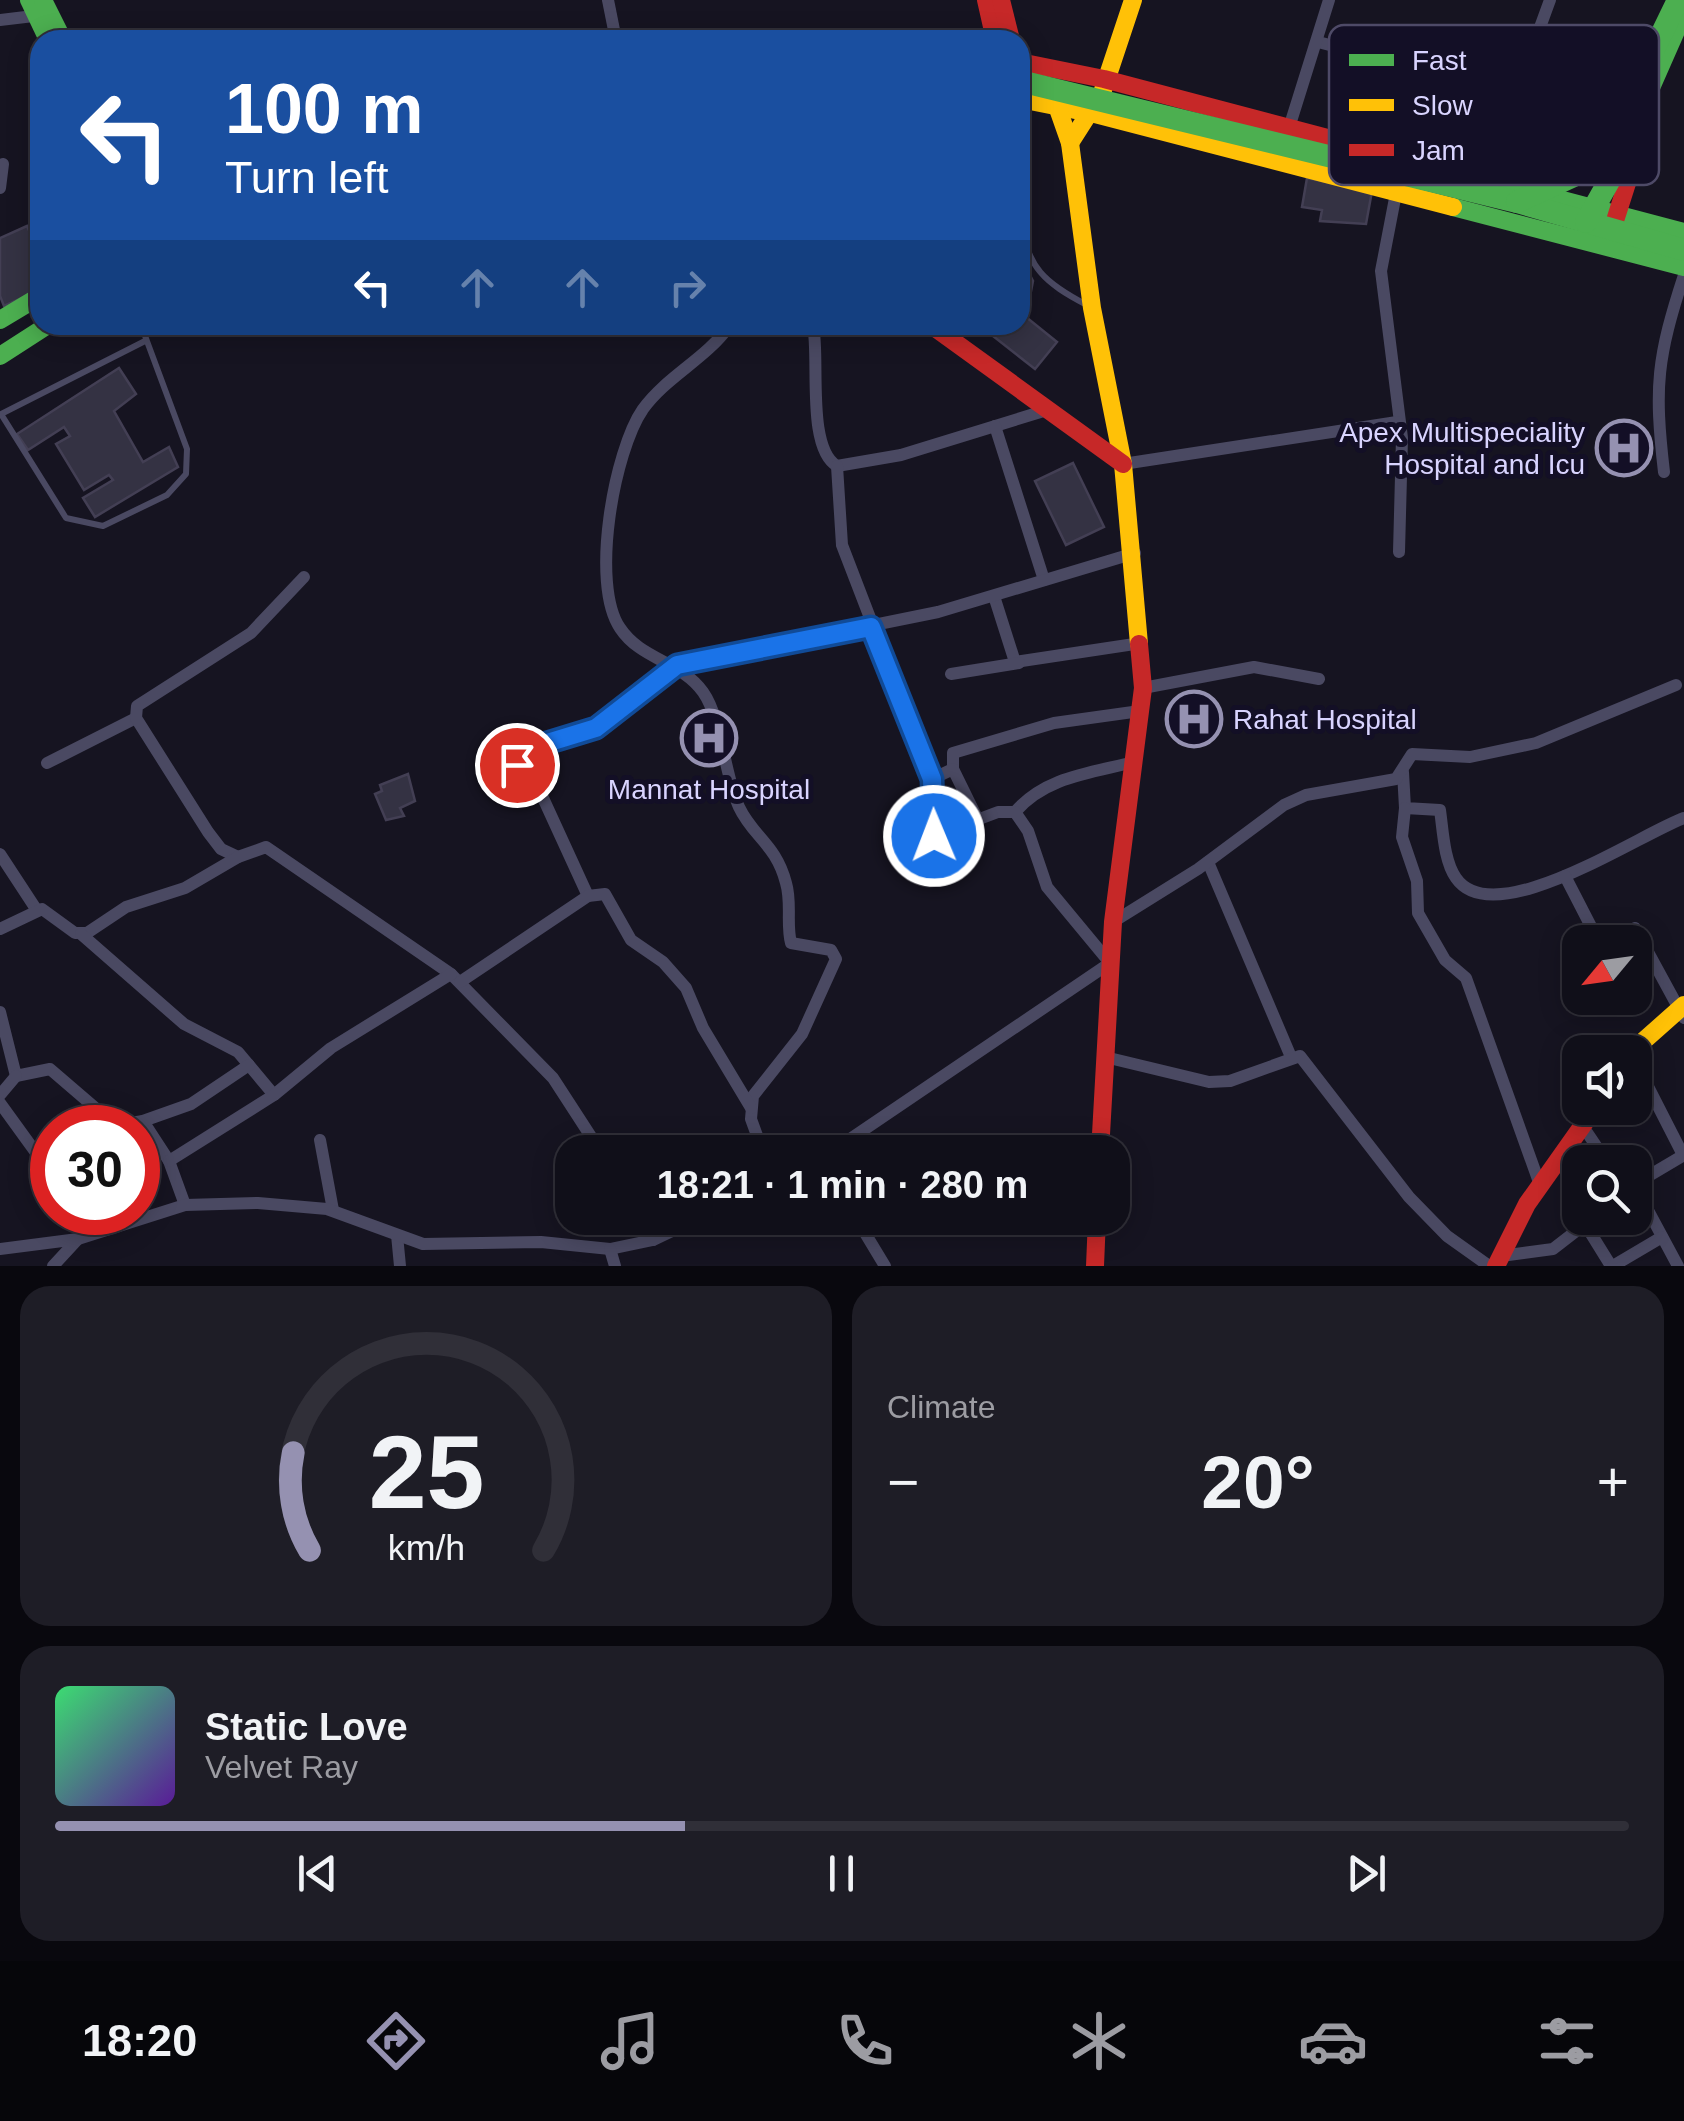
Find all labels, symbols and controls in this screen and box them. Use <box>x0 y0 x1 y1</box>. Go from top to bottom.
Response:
legend <box>1329 25 1659 185</box>
text: Fast <box>1412 45 1467 76</box>
icon: left <box>60 70 190 200</box>
text: 100 m <box>225 70 423 148</box>
text: Slow <box>1412 90 1473 121</box>
text: Jam <box>1412 135 1465 166</box>
text: Turn left <box>225 152 388 203</box>
icon: left <box>345 260 400 315</box>
icon: ahead <box>450 260 505 315</box>
icon: ahead <box>555 260 610 315</box>
icon: right <box>660 260 715 315</box>
place label: Apex Multispeciality Hospital and Icu <box>1339 417 1585 480</box>
hospital icon: Apex Multispeciality Hospital and Icu <box>1594 418 1654 478</box>
hospital icon: Rahat Hospital <box>1164 689 1224 749</box>
place label: Rahat Hospital <box>1233 704 1417 735</box>
hospital icon: Mannat Hospital <box>679 708 739 768</box>
pin <box>475 723 560 808</box>
icon: arrive <box>490 738 545 793</box>
place label: Mannat Hospital <box>608 774 810 805</box>
position arrow <box>882 784 986 888</box>
north arrow <box>1562 925 1652 1015</box>
map controls <box>1562 925 1652 1235</box>
button: sound <box>1562 1035 1652 1125</box>
speed limit sign: 30 <box>30 1105 160 1235</box>
button: search <box>1562 1145 1652 1235</box>
text: 18:21 · 1 min · 280 m <box>657 1164 1028 1206</box>
text: Climate <box>887 1389 995 1425</box>
text: 25 <box>368 1414 484 1530</box>
text: 20° <box>1201 1440 1315 1524</box>
text: − <box>887 1451 919 1513</box>
text: + <box>1597 1451 1629 1513</box>
text: km/h <box>387 1528 465 1568</box>
text: Static Love <box>205 1706 408 1748</box>
text: Velvet Ray <box>205 1749 358 1785</box>
icon: previous <box>290 1846 345 1901</box>
icon: pause <box>814 1846 869 1901</box>
icon: next <box>1339 1846 1394 1901</box>
icon: directions <box>361 2006 431 2076</box>
icon: music <box>595 2006 665 2076</box>
icon: phone <box>830 2006 900 2076</box>
icon: climate <box>1064 2006 1134 2076</box>
icon: car <box>1298 2006 1368 2076</box>
icon: filters <box>1532 2006 1602 2076</box>
text: 18:20 <box>82 2015 197 2066</box>

